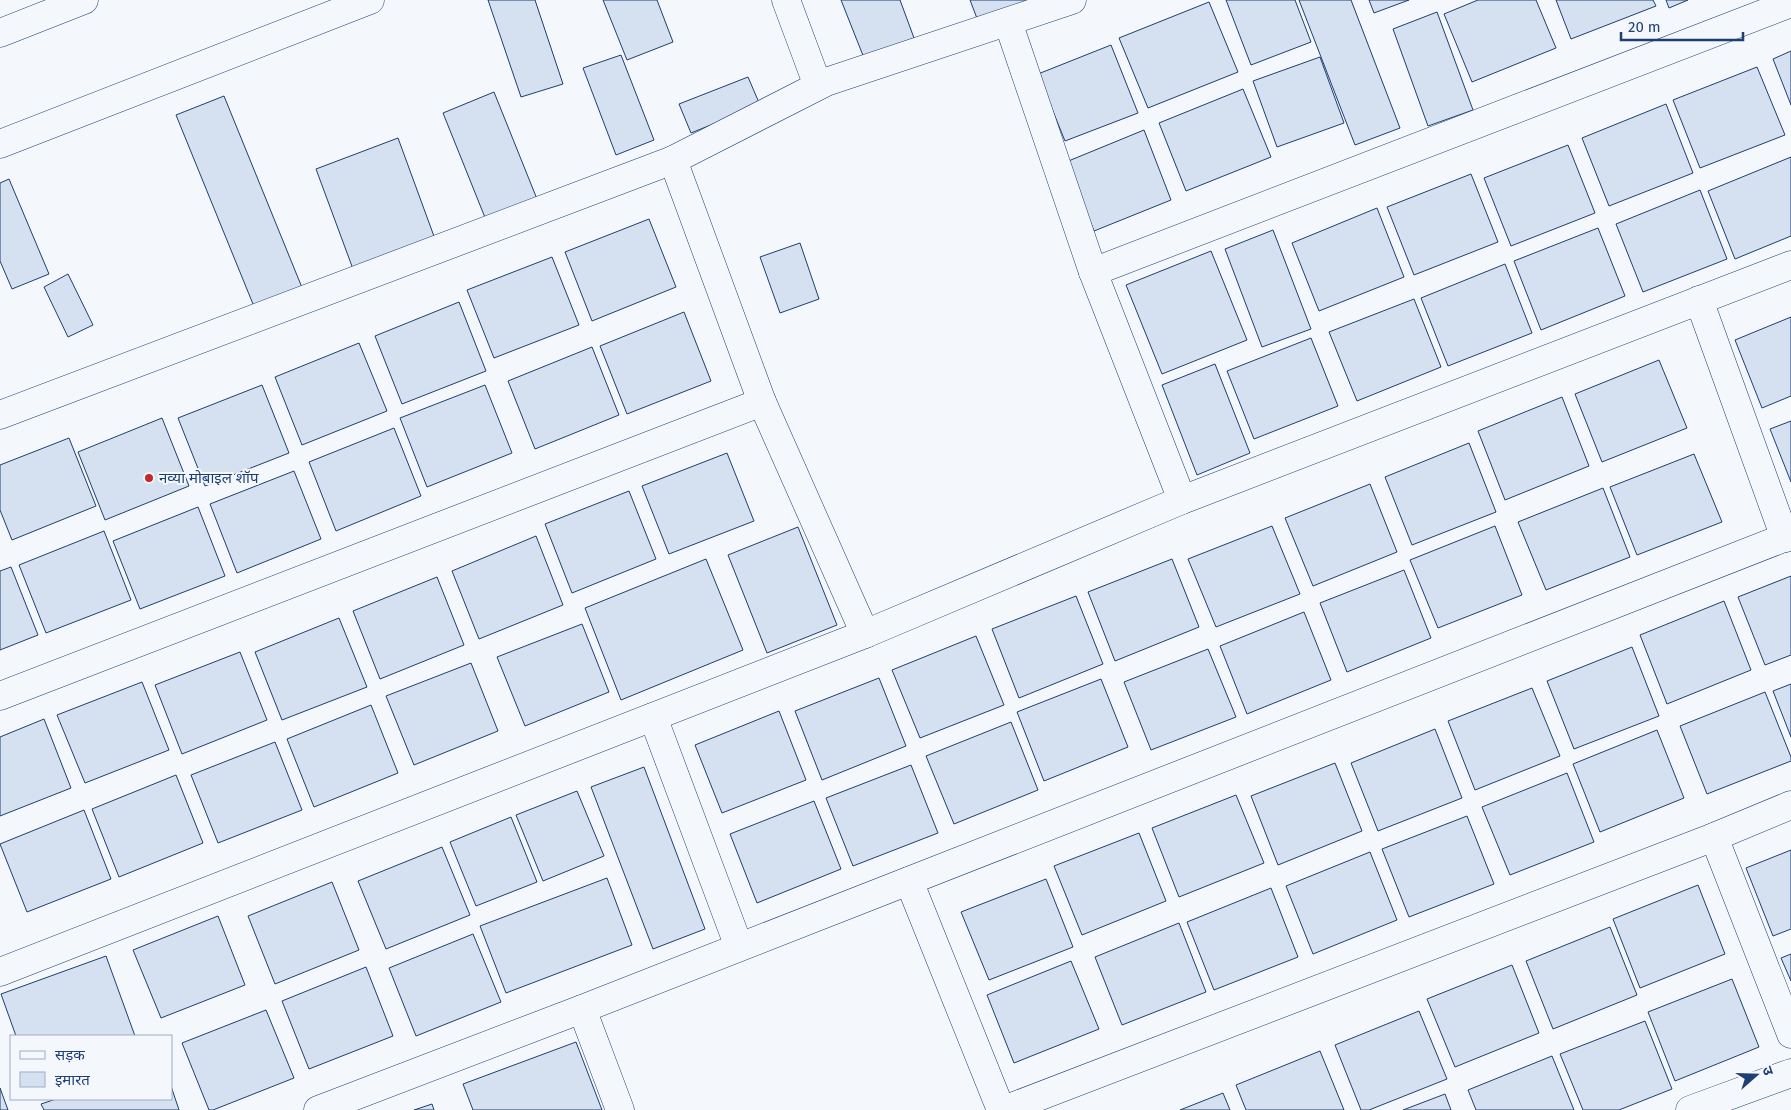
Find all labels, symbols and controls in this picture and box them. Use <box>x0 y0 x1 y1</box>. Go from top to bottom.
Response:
scale bar <box>1621 10 1744 42</box>
text: 20 m <box>1628 18 1661 36</box>
place label: नव्या मोबाइल शॉप <box>159 469 259 487</box>
marker: नव्या मोबाइल शॉप <box>143 472 155 484</box>
legend <box>10 1035 172 1100</box>
text: सड़क <box>55 1046 85 1064</box>
north arrow <box>1731 1050 1781 1100</box>
text: उ <box>1758 1064 1777 1078</box>
text: इमारत <box>55 1071 90 1089</box>

